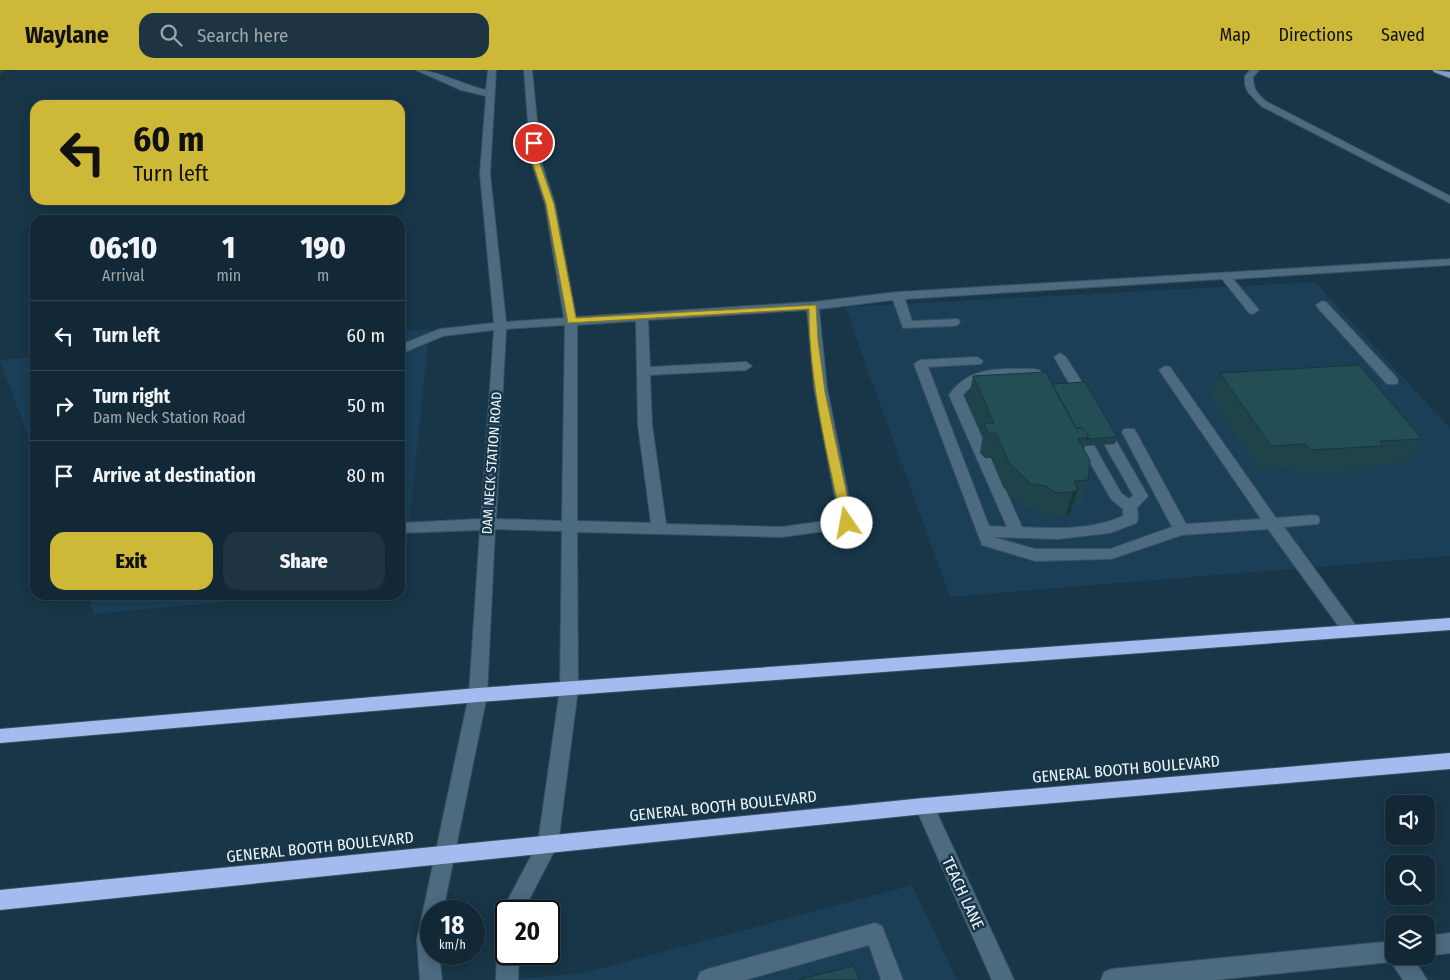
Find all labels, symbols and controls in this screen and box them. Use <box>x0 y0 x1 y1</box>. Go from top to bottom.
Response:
search box <box>139 13 489 58</box>
text: Waylane <box>25 21 109 49</box>
icon: search <box>157 21 185 49</box>
text: Search here <box>197 24 288 47</box>
text: Map <box>1219 24 1251 46</box>
text: Directions <box>1279 24 1353 46</box>
text: Saved <box>1381 24 1425 46</box>
text: 60 m <box>133 118 204 160</box>
icon: left <box>50 120 115 185</box>
pin <box>513 122 555 164</box>
icon: arrive <box>520 129 548 157</box>
text: Turn left <box>133 160 209 187</box>
text: 06:10 <box>89 230 157 266</box>
text: 1 <box>222 230 235 266</box>
text: 190 <box>300 230 346 266</box>
text: Arrival <box>102 266 144 285</box>
text: min <box>216 266 241 285</box>
text: m <box>317 266 329 285</box>
icon: left <box>50 322 78 350</box>
text: Turn left <box>93 324 160 347</box>
text: 60 m <box>347 324 385 347</box>
text: Turn right <box>93 385 170 408</box>
street label: DAM NECK STATION ROAD <box>479 391 505 535</box>
icon: right <box>50 392 78 420</box>
text: 50 m <box>347 394 385 417</box>
text: Dam Neck Station Road <box>93 408 246 427</box>
icon: arrive <box>50 462 78 490</box>
text: Arrive at destination <box>93 464 256 487</box>
text: 80 m <box>347 464 385 487</box>
position arrow <box>820 496 872 548</box>
button: Exit <box>50 532 213 590</box>
button: Share <box>223 532 385 590</box>
street label: GENERAL BOOTH BOULEVARD <box>1031 751 1221 787</box>
street label: GENERAL BOOTH BOULEVARD <box>628 787 818 825</box>
map controls <box>1385 795 1435 965</box>
button: sound <box>1385 795 1435 845</box>
street label: GENERAL BOOTH BOULEVARD <box>225 828 415 866</box>
street label: TEACH LANE <box>938 854 988 932</box>
button: search <box>1385 855 1435 905</box>
speed limit sign: 20 <box>495 900 560 965</box>
text: 18 <box>441 911 464 941</box>
button: layers <box>1385 915 1435 965</box>
text: km/h <box>439 938 466 952</box>

